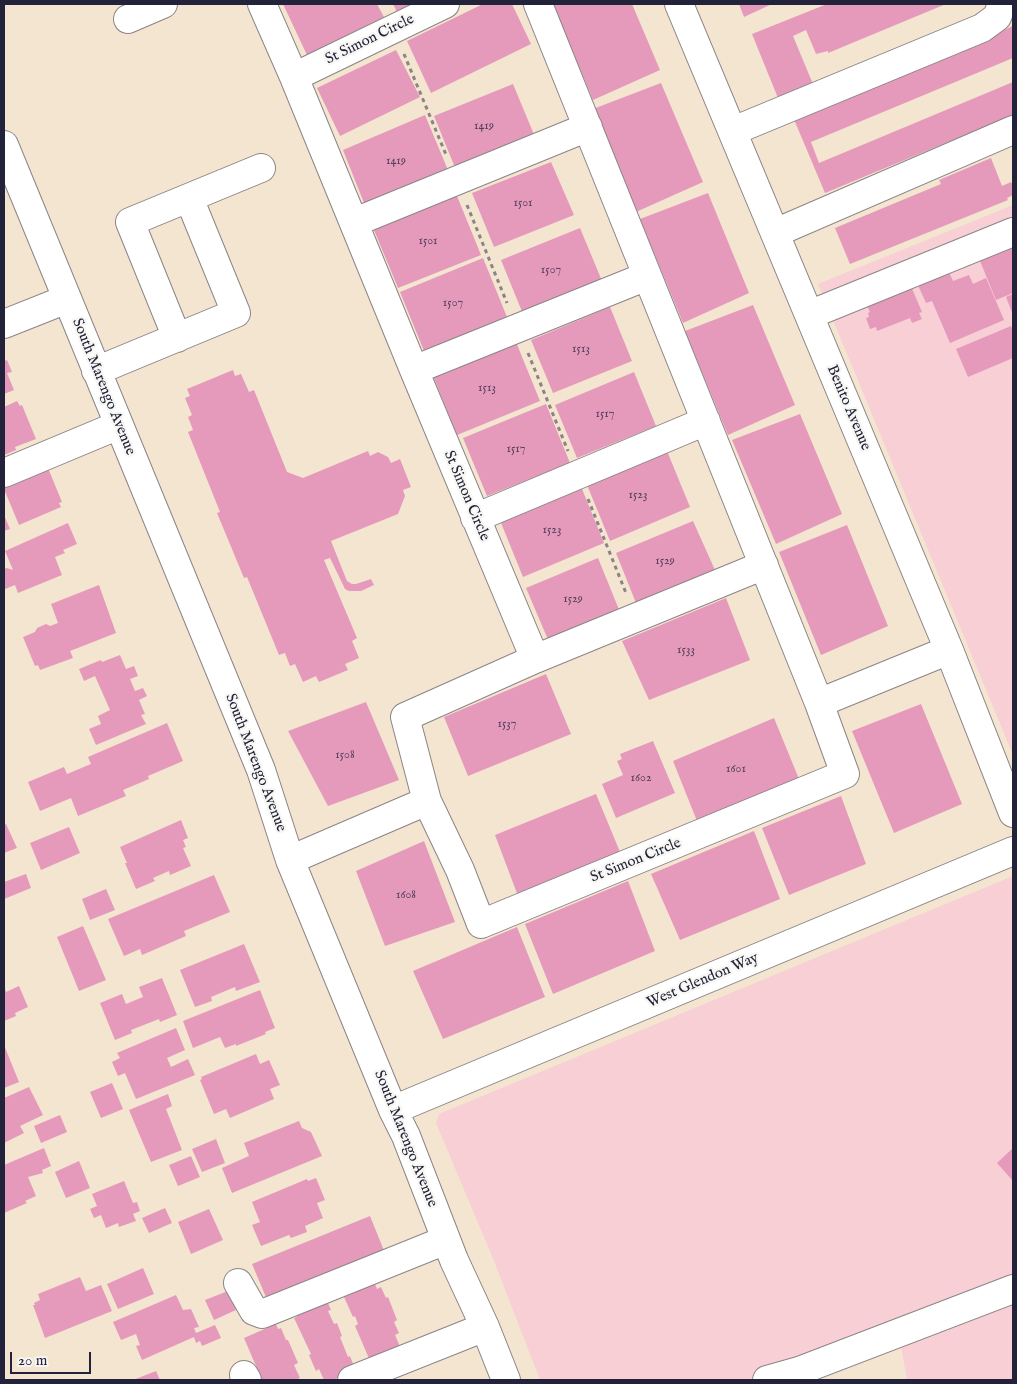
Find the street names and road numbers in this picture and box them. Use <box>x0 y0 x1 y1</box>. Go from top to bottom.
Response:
street label: St Simon Circle <box>323 11 417 69</box>
street label: South Marengo Avenue <box>67 316 139 458</box>
street label: Benito Avenue <box>822 363 874 453</box>
street label: St Simon Circle <box>439 448 493 544</box>
street label: South Marengo Avenue <box>220 692 290 834</box>
street label: St Simon Circle <box>588 835 684 887</box>
street label: West Glendon Way <box>645 949 761 1013</box>
street label: South Marengo Avenue <box>369 1068 441 1210</box>

